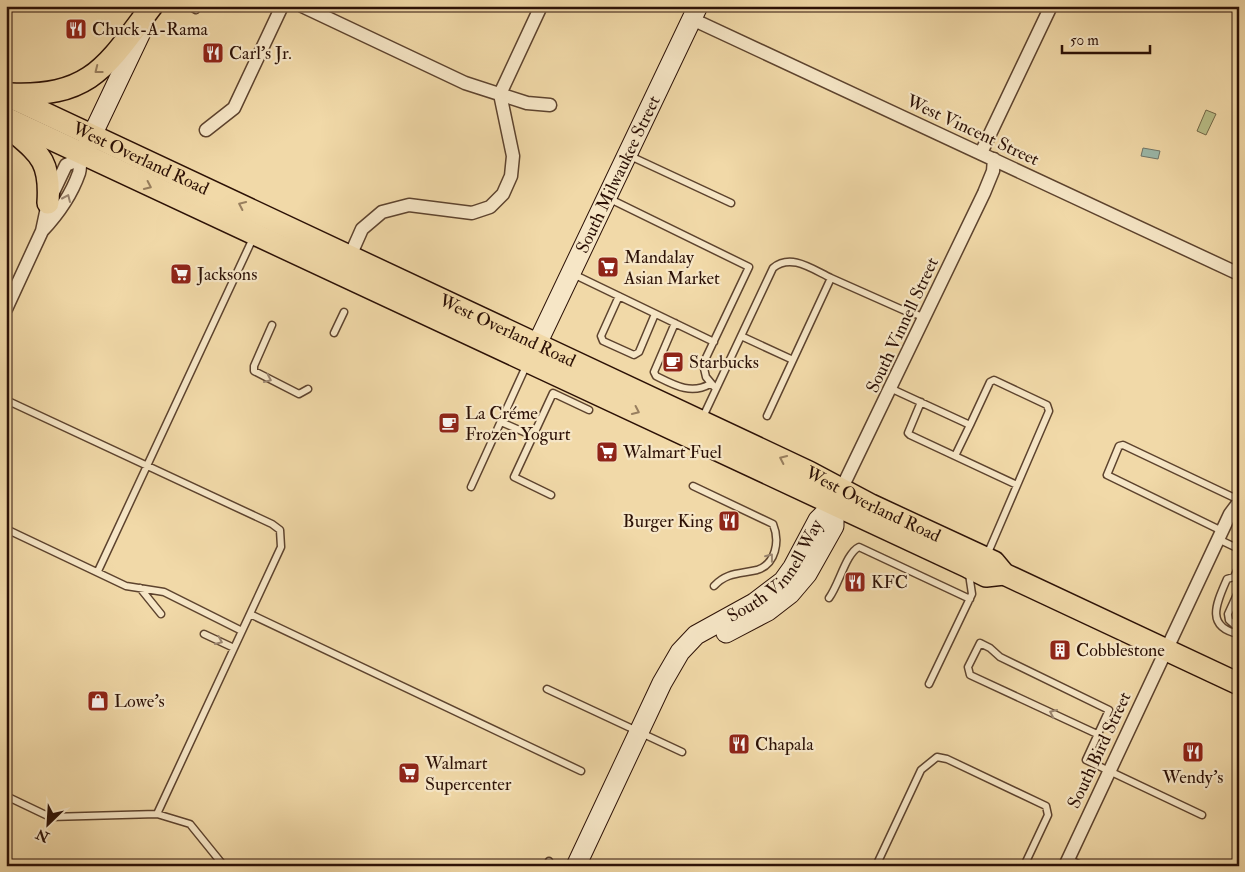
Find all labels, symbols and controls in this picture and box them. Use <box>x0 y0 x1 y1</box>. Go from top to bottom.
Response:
restaurant icon: Chuck-A-Rama <box>64 17 88 41</box>
place label: Chuck-A-Rama <box>92 18 209 41</box>
scale bar <box>1062 22 1150 54</box>
text: 50 m <box>1070 31 1099 50</box>
restaurant icon: Carl's Jr. <box>201 41 225 65</box>
place label: Carl's Jr. <box>229 42 292 65</box>
one-way arrow <box>95 65 104 73</box>
street label: West Vincent Street <box>902 89 1043 171</box>
street label: South Milwaukee Street <box>571 92 666 257</box>
street label: West Overland Road <box>68 116 213 201</box>
one-way arrow <box>143 179 152 189</box>
one-way arrow <box>61 194 72 203</box>
one-way arrow <box>238 201 247 212</box>
place label: Mandalay Asian Market <box>623 246 720 290</box>
street label: South Vinnell Street <box>861 254 944 397</box>
supermarket icon: Mandalay Asian Market <box>596 255 620 279</box>
supermarket icon: Jacksons <box>169 262 193 286</box>
place label: Jacksons <box>196 263 257 286</box>
street label: West Overland Road <box>434 289 579 373</box>
cafe icon: Starbucks <box>661 350 685 374</box>
place label: Starbucks <box>689 351 759 374</box>
one-way arrow <box>262 373 271 383</box>
place label: La Créme Frozen Yogurt <box>465 402 571 446</box>
one-way arrow <box>631 404 640 415</box>
cafe icon: La Créme Frozen Yogurt <box>437 411 461 435</box>
supermarket icon: Walmart Fuel <box>595 440 619 464</box>
place label: Walmart Fuel <box>622 441 722 464</box>
one-way arrow <box>779 455 788 466</box>
street label: West Overland Road <box>801 461 944 548</box>
restaurant icon: Burger King <box>717 509 741 533</box>
place label: Burger King <box>623 510 714 533</box>
street label: South Vinnell Way <box>723 515 829 628</box>
one-way arrow <box>765 554 773 563</box>
restaurant icon: KFC <box>843 570 867 594</box>
place label: KFC <box>871 571 908 594</box>
one-way arrow <box>214 635 223 645</box>
building icon: Cobblestone <box>1048 638 1072 662</box>
place label: Cobblestone <box>1076 639 1165 662</box>
street label: South Bird Street <box>1062 688 1137 812</box>
shop icon: Lowe's <box>86 689 110 713</box>
place label: Lowe's <box>114 690 165 713</box>
one-way arrow <box>1049 709 1058 719</box>
restaurant icon: Chapala <box>727 732 751 756</box>
place label: Chapala <box>755 733 814 756</box>
restaurant icon: Wendy's <box>1181 740 1205 764</box>
place label: Walmart Supercenter <box>424 752 512 796</box>
supermarket icon: Walmart Supercenter <box>397 761 421 785</box>
place label: Wendy's <box>1161 766 1224 789</box>
north arrow <box>22 800 72 850</box>
text: N <box>33 825 53 846</box>

